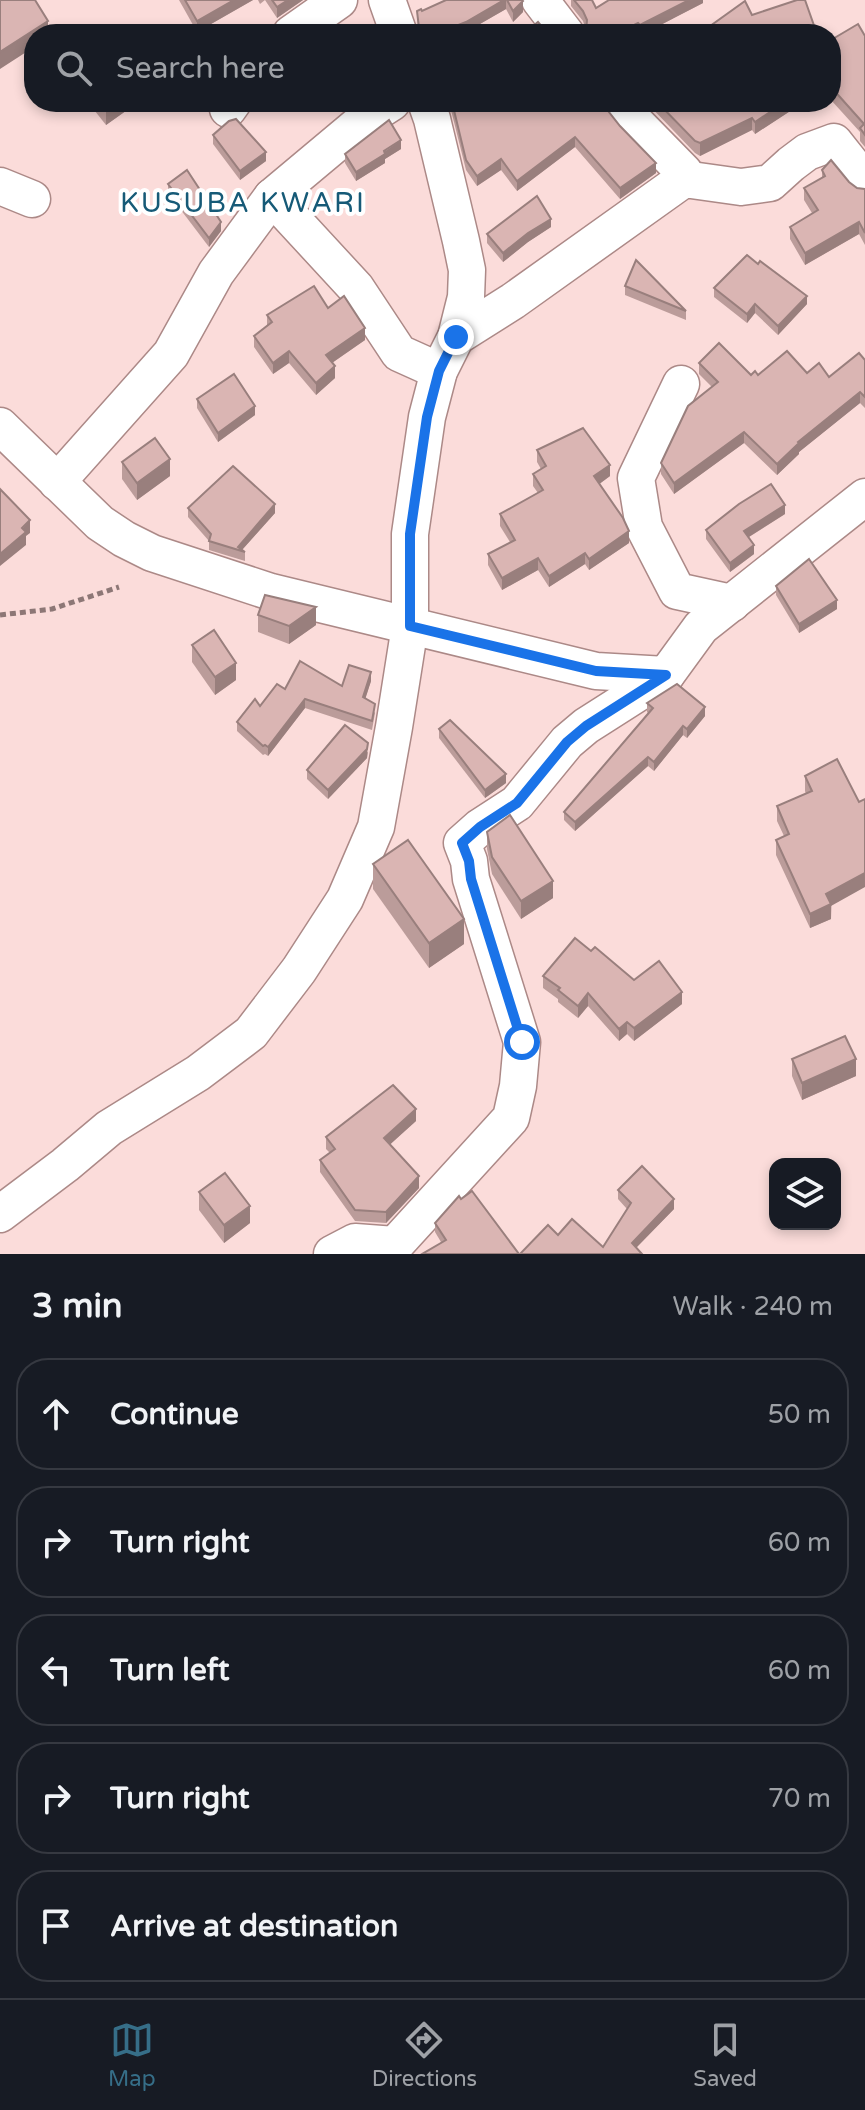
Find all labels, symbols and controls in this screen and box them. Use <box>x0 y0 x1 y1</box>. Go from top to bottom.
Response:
search box <box>24 24 841 112</box>
icon: search <box>52 46 96 90</box>
text: Search here <box>116 50 285 87</box>
district label: KUSUBA KWARI <box>120 186 366 220</box>
route end <box>438 319 474 355</box>
route start <box>504 1024 540 1060</box>
map controls <box>769 1158 841 1230</box>
button: layers <box>769 1158 841 1230</box>
text: 3 min <box>32 1286 123 1327</box>
text: Walk · 240 m <box>673 1291 833 1322</box>
icon: ahead <box>34 1392 78 1436</box>
text: Continue <box>110 1396 239 1433</box>
text: 50 m <box>768 1399 831 1430</box>
icon: right <box>34 1520 78 1564</box>
text: Turn right <box>110 1524 250 1561</box>
text: 60 m <box>768 1527 831 1558</box>
icon: left <box>34 1648 78 1692</box>
text: Turn left <box>110 1652 229 1689</box>
text: 60 m <box>768 1655 831 1686</box>
icon: right <box>34 1776 78 1820</box>
text: Turn right <box>110 1780 250 1817</box>
text: 70 m <box>768 1783 831 1814</box>
icon: arrive <box>34 1904 78 1948</box>
text: Arrive at destination <box>110 1908 398 1945</box>
tab: Map <box>108 2018 156 2092</box>
tab: Directions <box>372 2018 477 2092</box>
tab: Saved <box>693 2018 757 2092</box>

